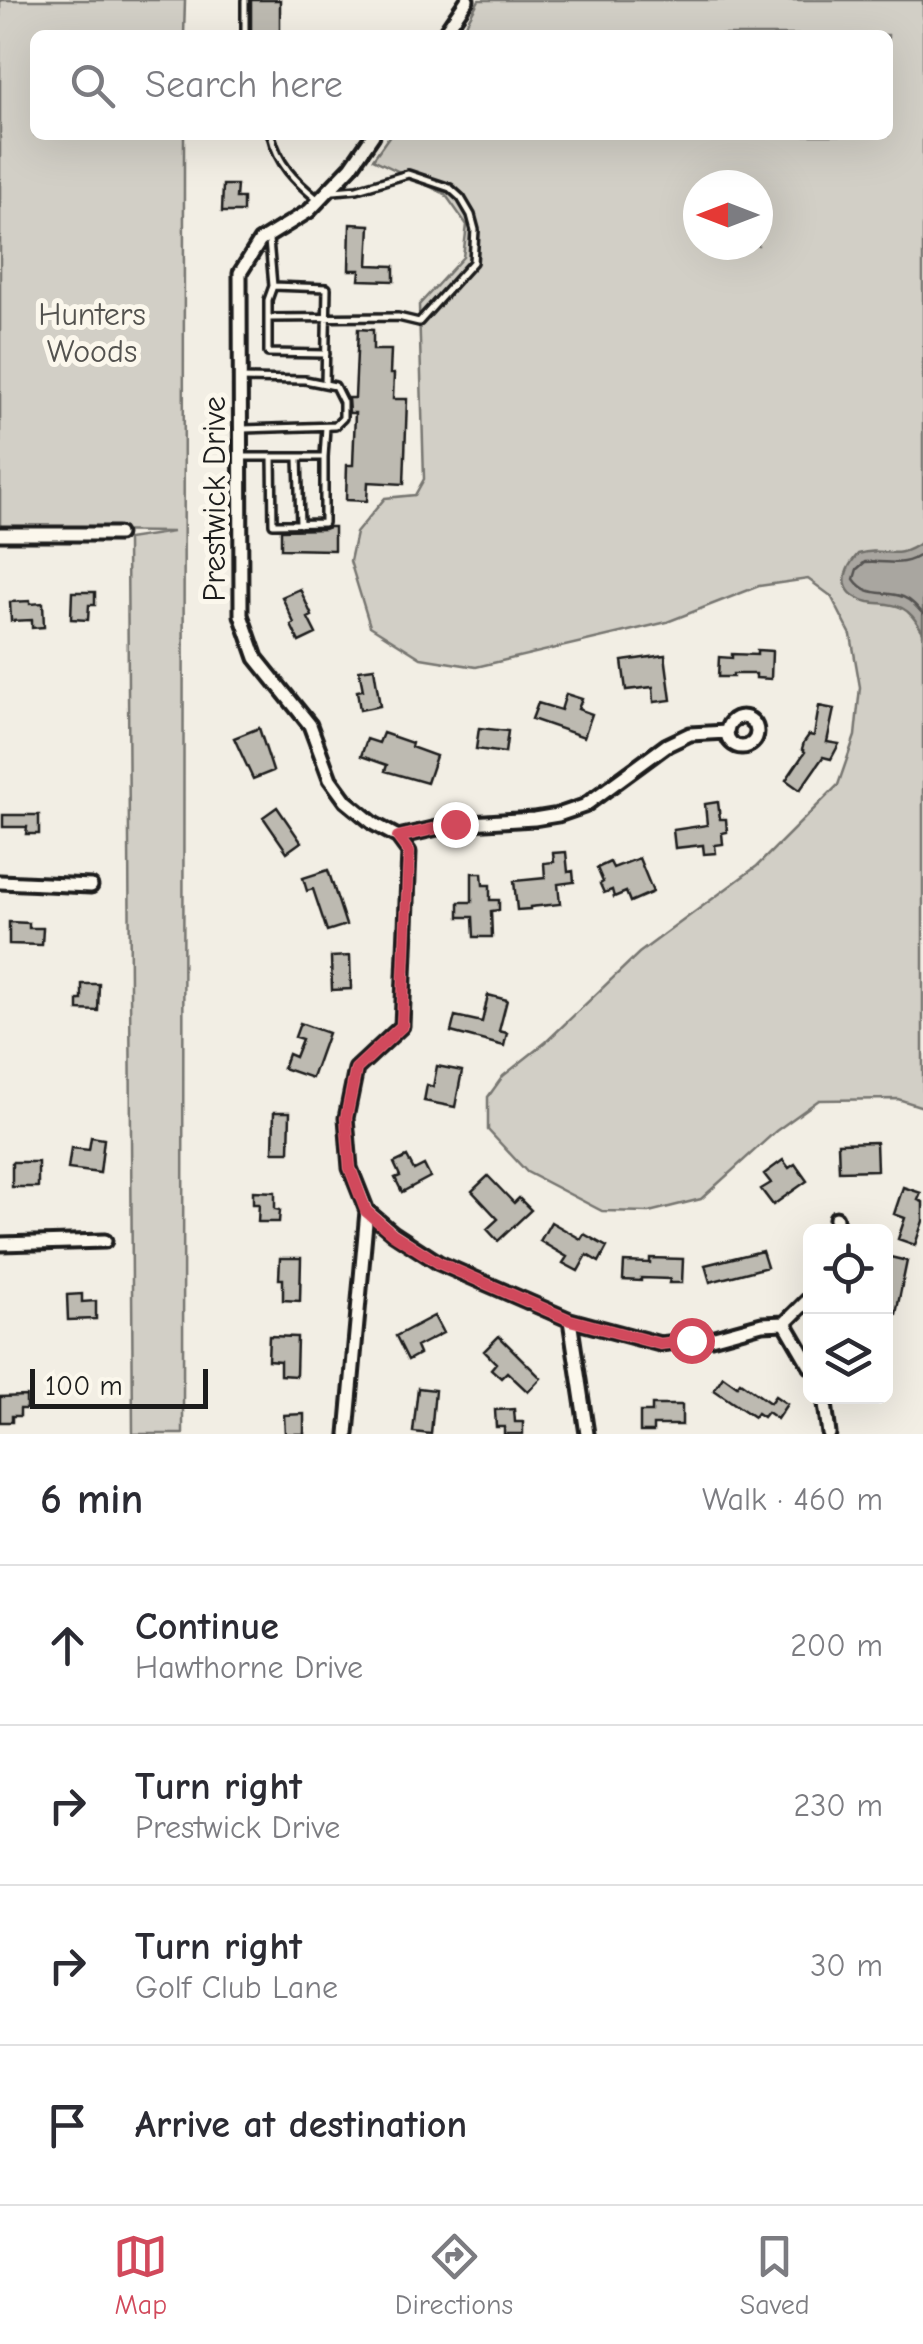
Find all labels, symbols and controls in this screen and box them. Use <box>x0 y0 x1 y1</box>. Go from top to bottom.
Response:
search box <box>30 30 893 140</box>
icon: search <box>65 58 120 113</box>
text: Search here <box>145 63 343 107</box>
north arrow <box>683 170 773 260</box>
park label: Hunters Woods <box>38 296 146 370</box>
street label: Prestwick Drive <box>196 396 233 602</box>
route end <box>433 802 479 848</box>
map controls <box>803 1224 893 1404</box>
button: locate <box>803 1224 893 1314</box>
button: layers <box>803 1314 893 1404</box>
route start <box>669 1318 715 1364</box>
scale bar <box>30 1364 208 1408</box>
text: 100 m <box>45 1370 123 1402</box>
text: 6 min <box>40 1475 143 1524</box>
text: Walk · 460 m <box>702 1481 883 1518</box>
text: Continue <box>135 1605 279 1649</box>
icon: ahead <box>40 1618 95 1673</box>
text: 200 m <box>790 1627 883 1664</box>
text: Hawthorne Drive <box>135 1649 363 1686</box>
text: Turn right <box>135 1765 302 1809</box>
icon: right <box>40 1778 95 1833</box>
text: 230 m <box>793 1787 883 1824</box>
text: Prestwick Drive <box>135 1809 340 1846</box>
text: Turn right <box>135 1925 302 1969</box>
icon: right <box>40 1938 95 1993</box>
text: 30 m <box>810 1947 883 1984</box>
text: Golf Club Lane <box>135 1969 338 2006</box>
icon: arrive <box>40 2098 95 2153</box>
text: Arrive at destination <box>135 2103 467 2147</box>
tab: Map <box>113 2229 168 2321</box>
tab: Directions <box>395 2229 513 2321</box>
tab: Saved <box>740 2229 810 2321</box>

